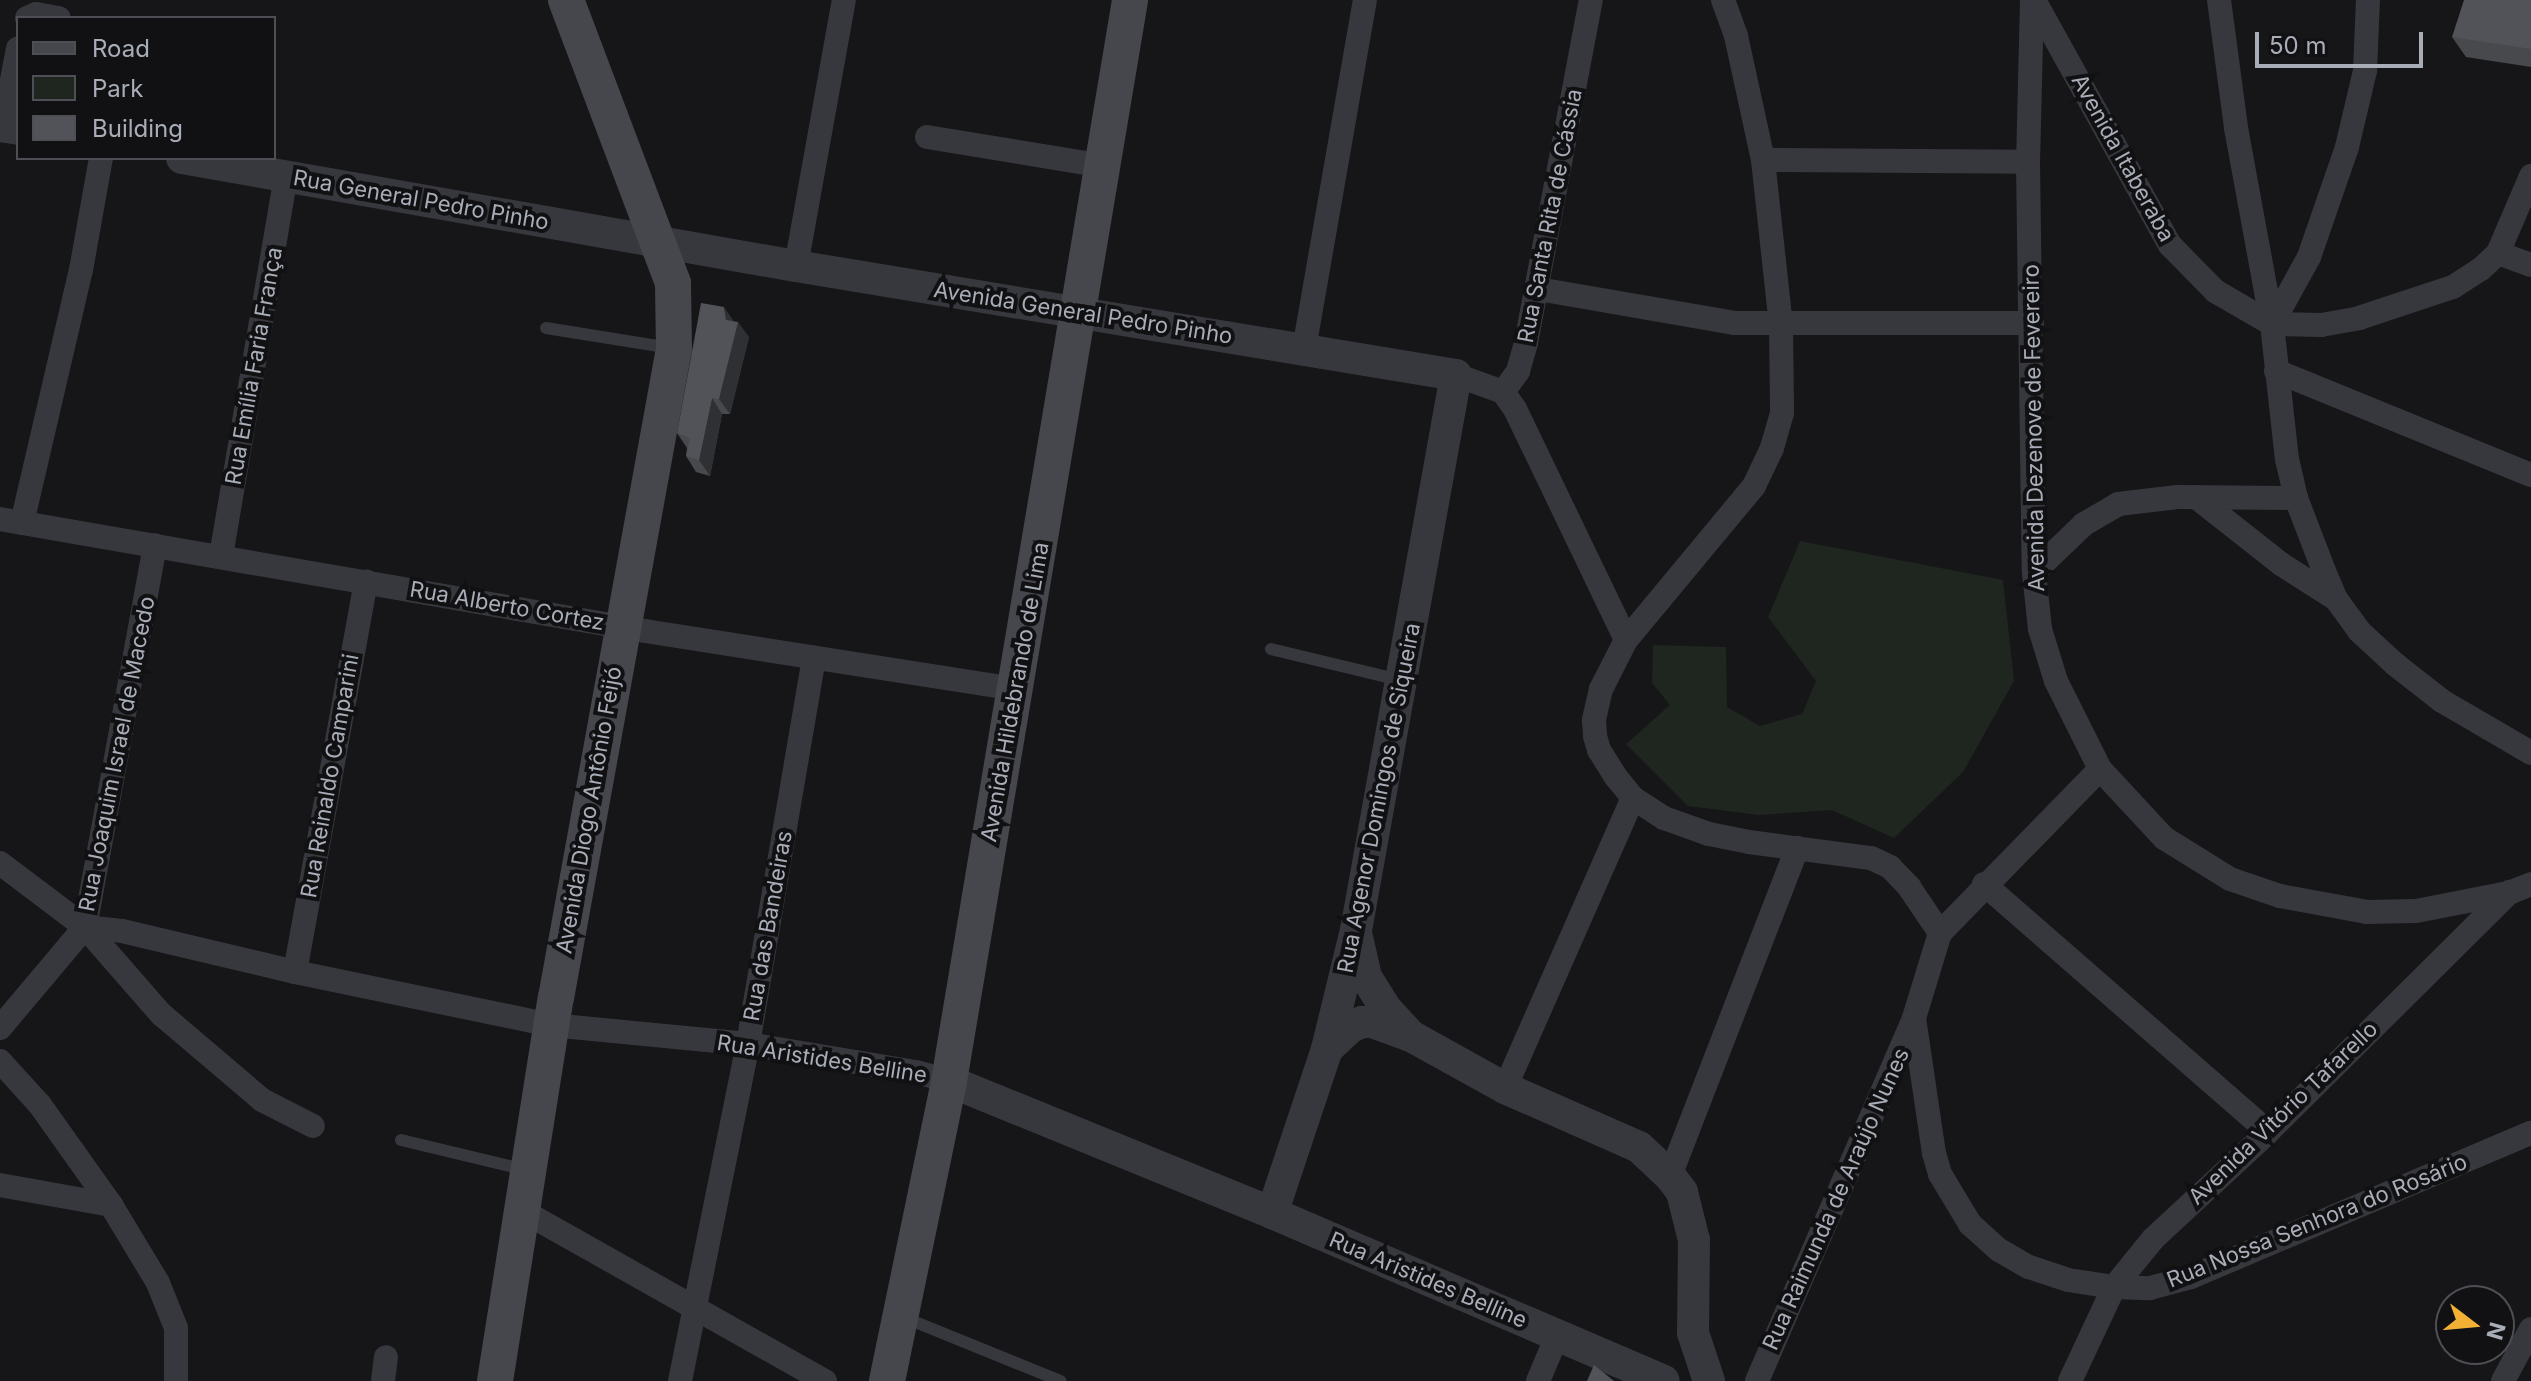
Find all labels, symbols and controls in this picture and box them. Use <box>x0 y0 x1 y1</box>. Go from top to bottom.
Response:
legend <box>16 16 276 160</box>
scale bar <box>2259 16 2427 66</box>
text: 50 m <box>2269 31 2327 60</box>
text: Road <box>92 34 150 63</box>
street label: Avenida Itaberaba <box>2066 70 2180 246</box>
text: Park <box>92 74 143 103</box>
street label: Rua Santa Rita de Cássia <box>1512 87 1588 345</box>
text: Building <box>92 114 183 143</box>
street label: Rua General Pedro Pinho <box>291 165 551 235</box>
street label: Rua Emília Faria França <box>220 245 288 487</box>
street label: Avenida Dezenove de Fevereiro <box>2018 264 2050 592</box>
street label: Avenida General Pedro Pinho <box>932 276 1234 350</box>
street label: Avenida Hildebrando de Lima <box>976 540 1054 844</box>
street label: Rua Alberto Cortez <box>408 576 606 636</box>
street label: Rua Joaquim Israel de Macedo <box>73 594 161 914</box>
street label: Rua Agenor Domingos de Siqueira <box>1332 621 1426 975</box>
street label: Rua Reinaldo Camparini <box>296 652 364 900</box>
street label: Avenida Diogo Antônio Feijó <box>551 664 627 956</box>
street label: Rua das Bandeiras <box>738 829 798 1023</box>
street label: Avenida Vitório Tafarello <box>2183 1016 2383 1210</box>
street label: Rua Aristides Belline <box>715 1029 929 1089</box>
street label: Rua Raimunda de Araújo Nunes <box>1757 1044 1915 1354</box>
street label: Rua Nossa Senhora do Rosário <box>2163 1149 2471 1293</box>
street label: Rua Aristides Belline <box>1325 1226 1531 1334</box>
north arrow <box>2435 1285 2515 1365</box>
text: N <box>2481 1319 2511 1343</box>

